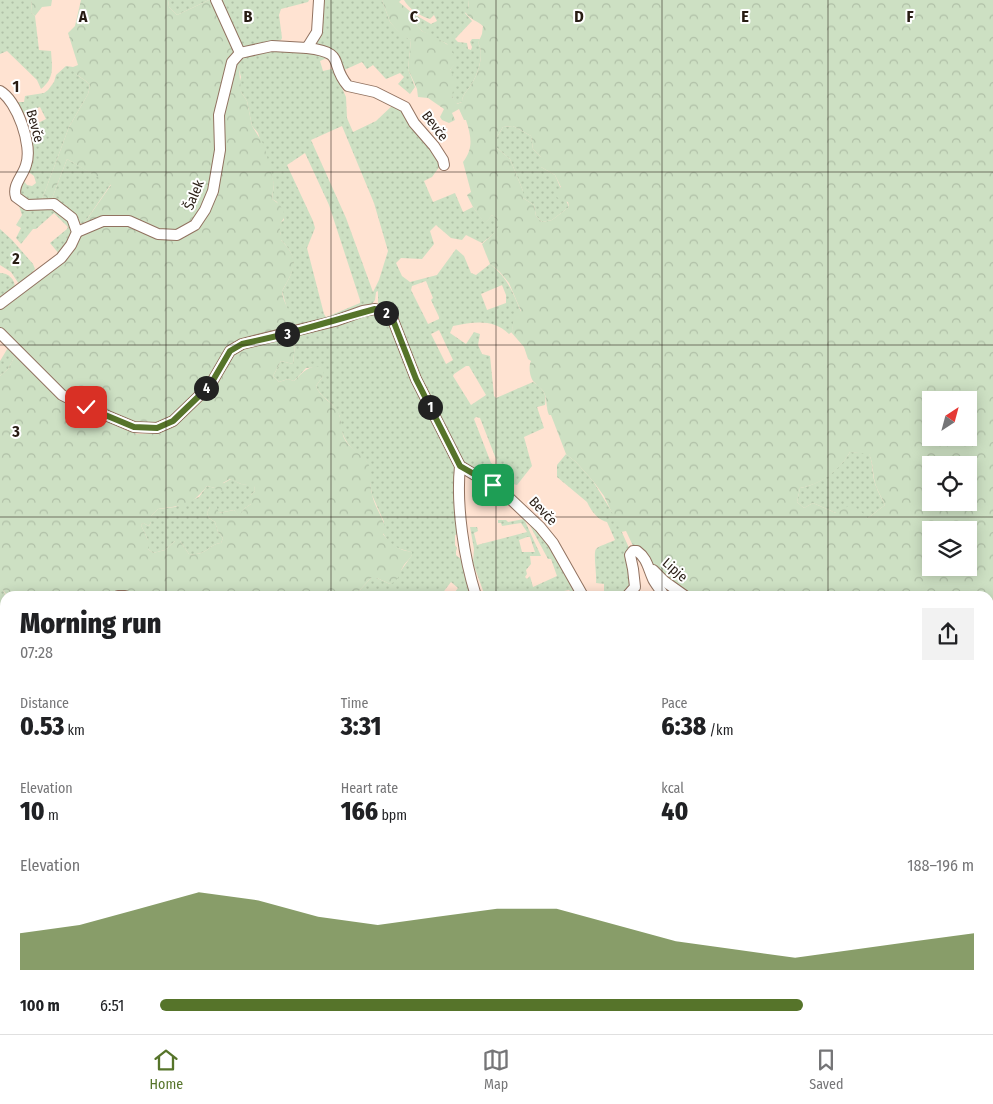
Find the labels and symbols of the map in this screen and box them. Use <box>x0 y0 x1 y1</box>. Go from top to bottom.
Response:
text: A <box>78 7 88 26</box>
text: B <box>244 7 253 26</box>
text: C <box>410 7 419 26</box>
text: D <box>574 7 584 26</box>
text: E <box>741 7 749 26</box>
text: F <box>906 7 914 26</box>
text: 1 <box>13 77 19 96</box>
street label: Bevče <box>22 108 48 144</box>
street label: Bevče <box>418 108 452 144</box>
street label: Šalek <box>179 177 208 212</box>
text: 2 <box>11 249 20 268</box>
pin: 2 <box>374 300 398 326</box>
pin: 3 <box>274 322 300 346</box>
pin: 4 <box>194 376 218 400</box>
pin <box>65 386 107 428</box>
north arrow <box>922 391 978 446</box>
pin: 1 <box>418 394 442 420</box>
text: 3 <box>11 422 20 441</box>
pin <box>472 464 514 506</box>
street label: Bevče <box>525 493 561 529</box>
street label: Lipje <box>659 555 691 586</box>

